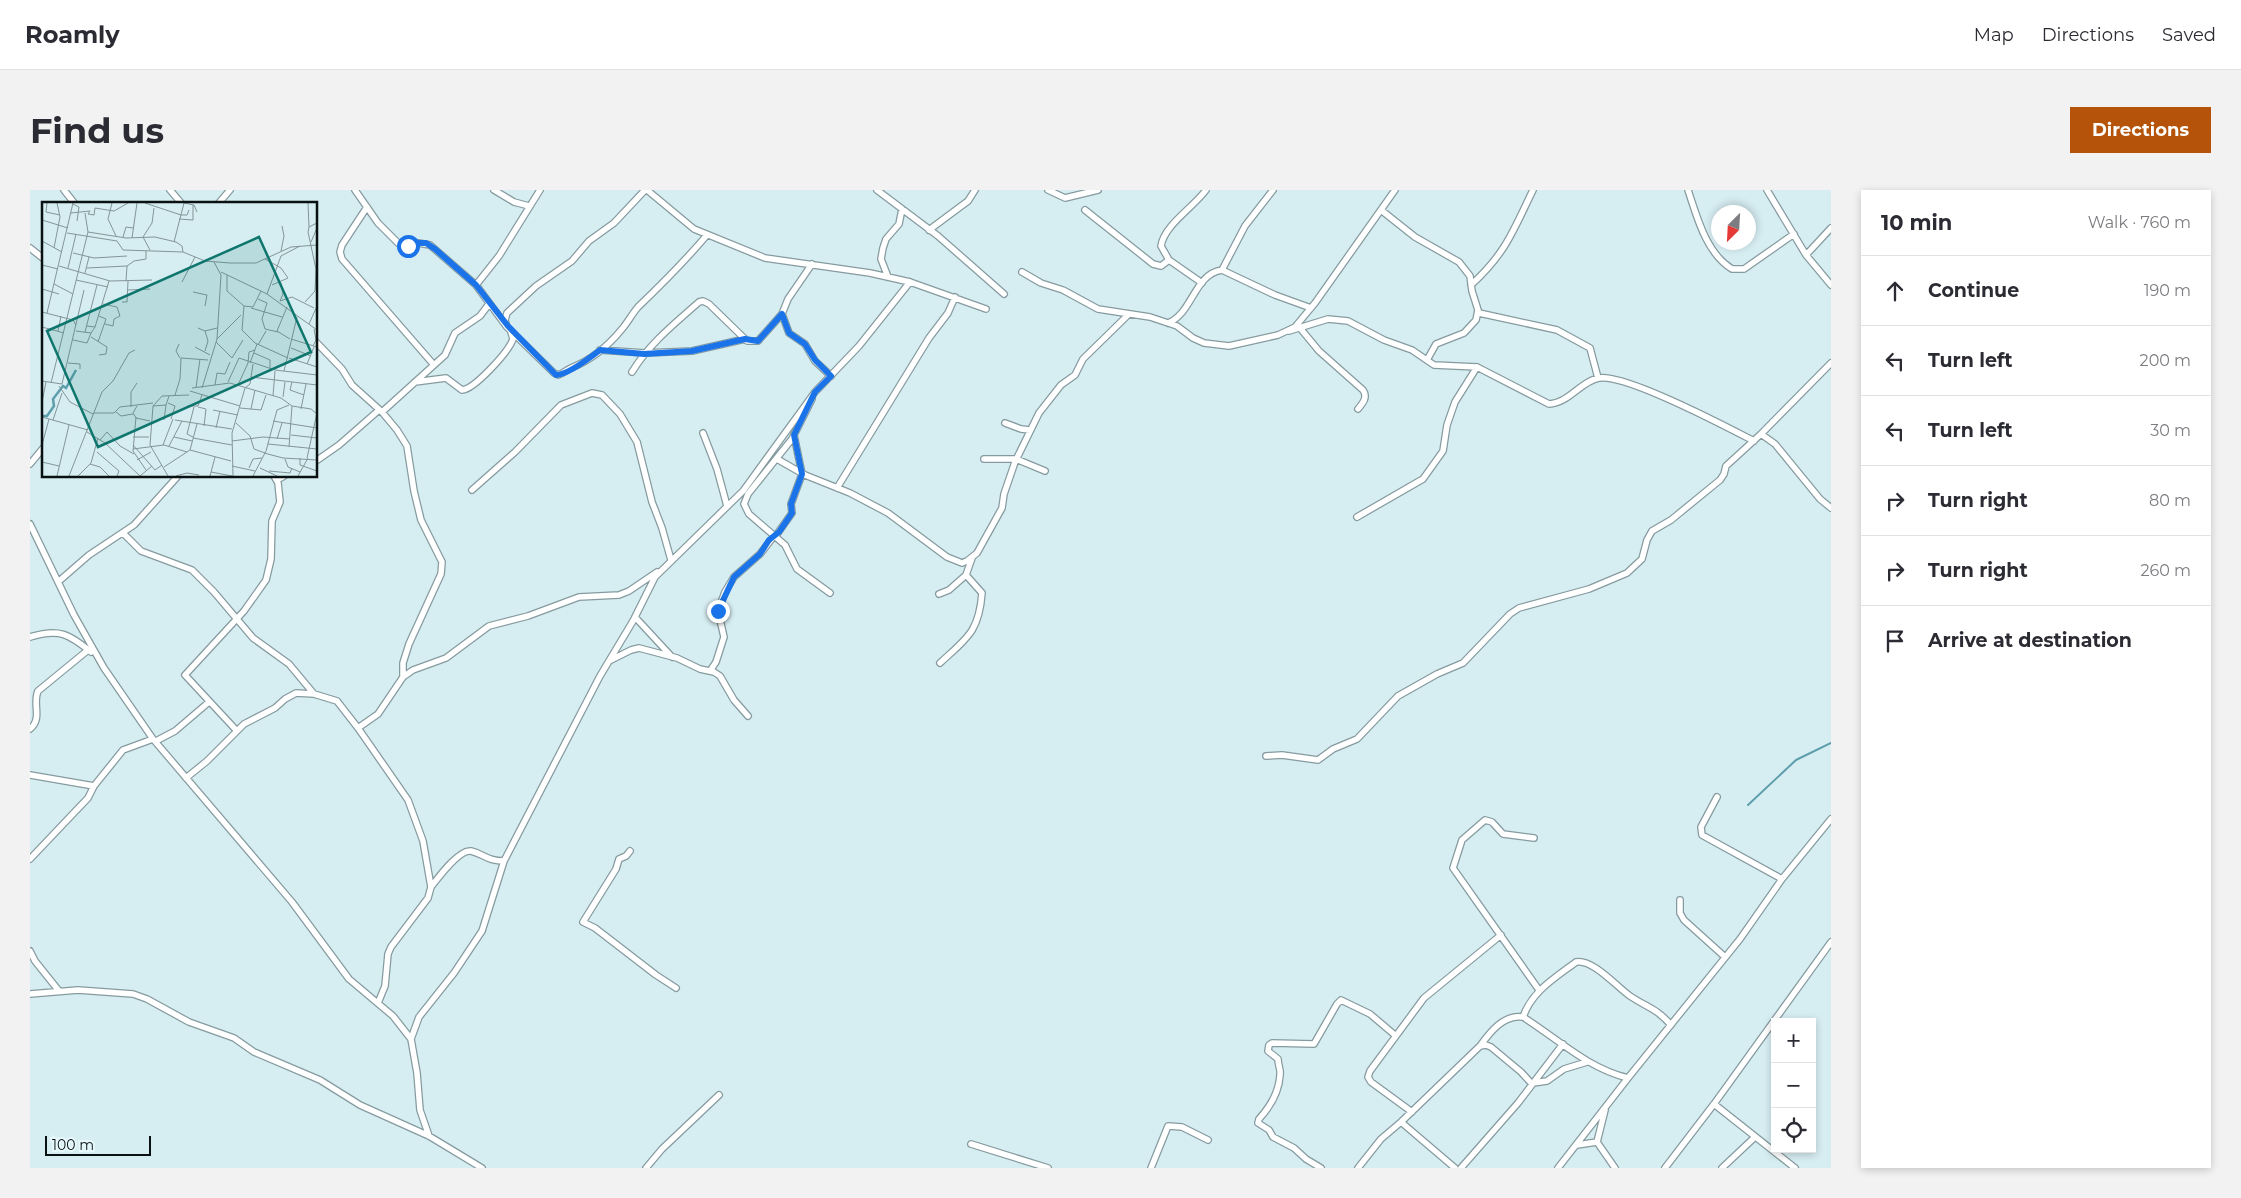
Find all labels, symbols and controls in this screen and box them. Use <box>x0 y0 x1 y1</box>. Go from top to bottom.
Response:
text: Roamly <box>25 20 120 49</box>
text: Map <box>1974 24 2014 46</box>
text: Directions <box>2042 24 2134 46</box>
text: Saved <box>2162 24 2216 46</box>
button: Directions <box>2070 107 2211 153</box>
text: Find us <box>30 109 164 152</box>
inset map <box>42 202 318 478</box>
north arrow <box>1711 205 1756 250</box>
text: 10 min <box>1881 210 1952 235</box>
text: Walk · 760 m <box>2088 213 2191 232</box>
route start <box>397 235 420 258</box>
icon: ahead <box>1881 277 1909 305</box>
text: Continue <box>1928 279 2019 302</box>
text: 190 m <box>2144 281 2191 300</box>
icon: left <box>1881 347 1909 375</box>
text: Turn left <box>1928 349 2013 372</box>
text: 200 m <box>2140 351 2191 370</box>
icon: left <box>1881 417 1909 445</box>
text: Turn left <box>1928 419 2013 442</box>
text: 30 m <box>2150 421 2191 440</box>
icon: right <box>1881 487 1909 515</box>
text: Turn right <box>1928 489 2028 512</box>
text: 80 m <box>2149 491 2191 510</box>
icon: right <box>1881 557 1909 585</box>
text: Turn right <box>1928 559 2028 582</box>
text: 260 m <box>2140 561 2191 580</box>
route end <box>707 600 730 623</box>
icon: arrive <box>1881 627 1909 655</box>
text: Arrive at destination <box>1928 629 2132 652</box>
map controls <box>1771 1018 1816 1153</box>
button: + <box>1771 1018 1816 1063</box>
button: − <box>1771 1063 1816 1108</box>
button: locate <box>1771 1108 1816 1153</box>
scale bar <box>45 1133 151 1156</box>
text: 100 m <box>52 1136 94 1154</box>

